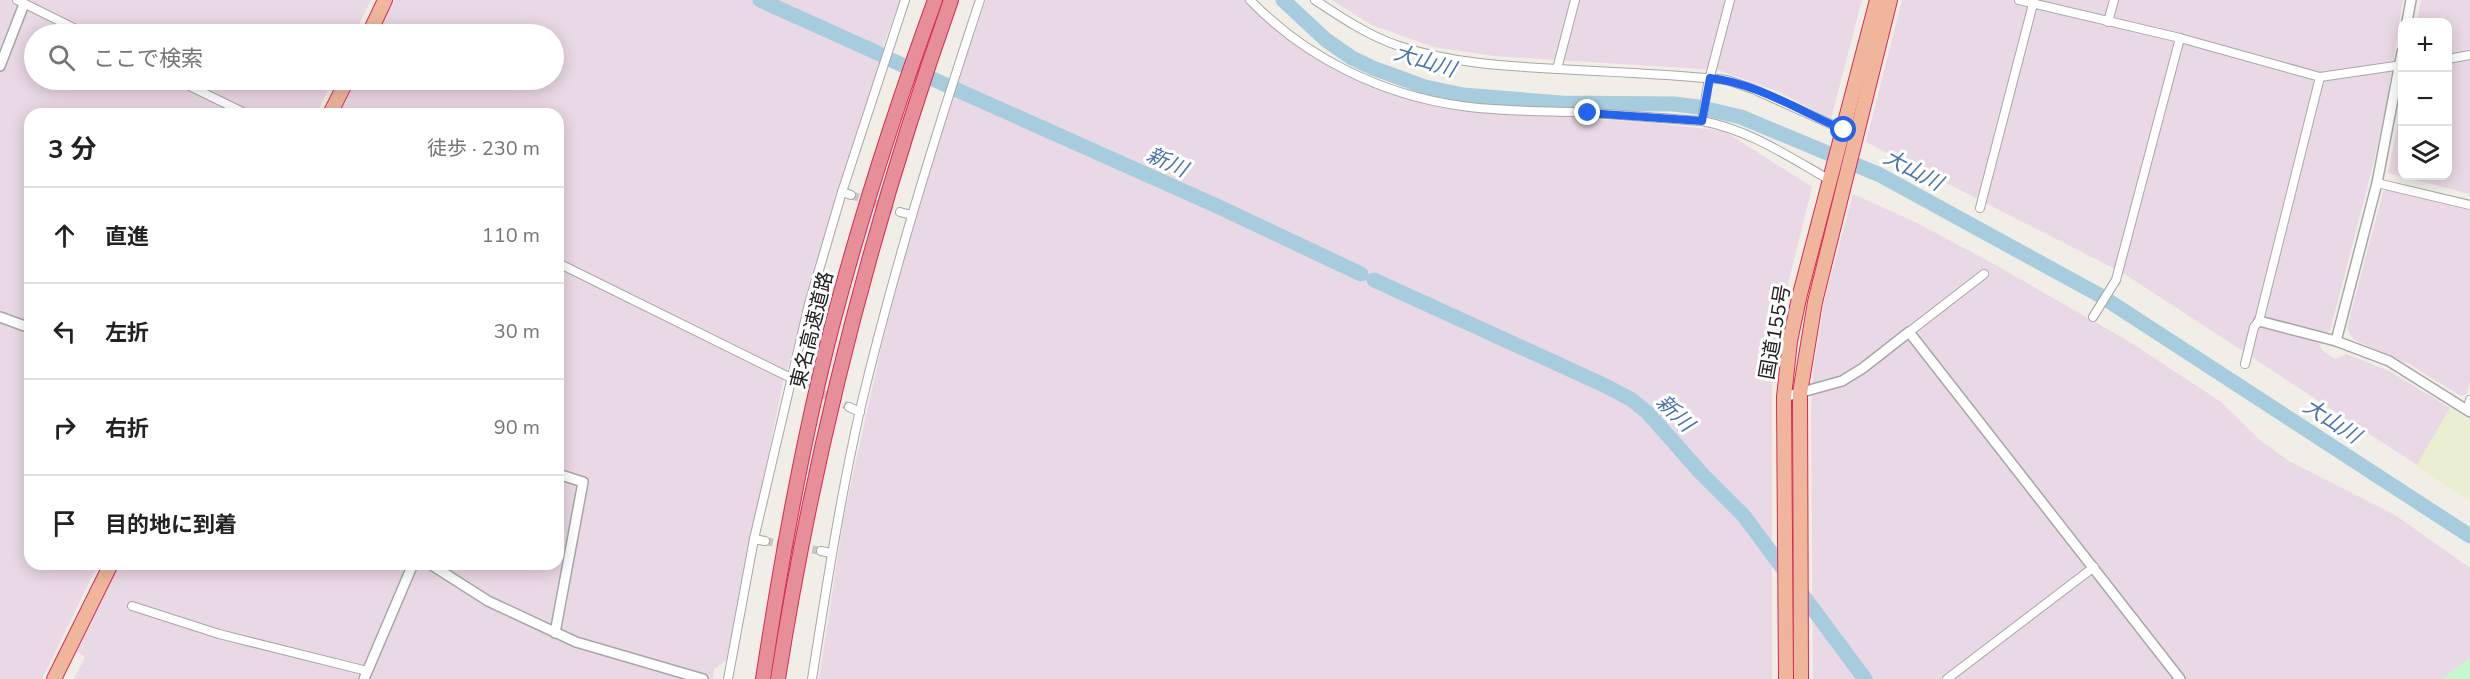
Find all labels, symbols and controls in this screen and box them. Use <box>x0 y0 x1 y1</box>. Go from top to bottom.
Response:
map controls <box>2398 18 2452 180</box>
button: + <box>2398 18 2452 72</box>
search box <box>24 24 564 90</box>
water label: 大山川 <box>1391 38 1461 84</box>
icon: search <box>45 41 78 74</box>
text: ここで検索 <box>93 44 203 74</box>
button: − <box>2398 72 2452 126</box>
route end <box>1574 99 1600 125</box>
route start <box>1830 116 1856 142</box>
button: layers <box>2398 126 2452 180</box>
text: 3 分 <box>48 132 97 167</box>
text: 徒歩 · 230 m <box>427 135 540 162</box>
water label: 新川 <box>1142 141 1194 184</box>
water label: 大山川 <box>1879 143 1949 198</box>
icon: ahead <box>48 219 81 252</box>
text: 直進 <box>105 222 149 252</box>
text: 110 m <box>482 222 540 249</box>
street label: 東名高速道路 <box>784 269 840 391</box>
street label: 国道155号 <box>1753 282 1797 382</box>
icon: left <box>48 315 81 348</box>
text: 左折 <box>105 318 149 348</box>
text: 30 m <box>494 318 540 345</box>
water label: 新川 <box>1650 388 1701 439</box>
water label: 大山川 <box>2298 392 2368 451</box>
icon: right <box>48 411 81 444</box>
text: 右折 <box>105 414 149 444</box>
text: 90 m <box>494 414 540 441</box>
icon: arrive <box>48 507 81 540</box>
text: 目的地に到着 <box>105 510 237 540</box>

